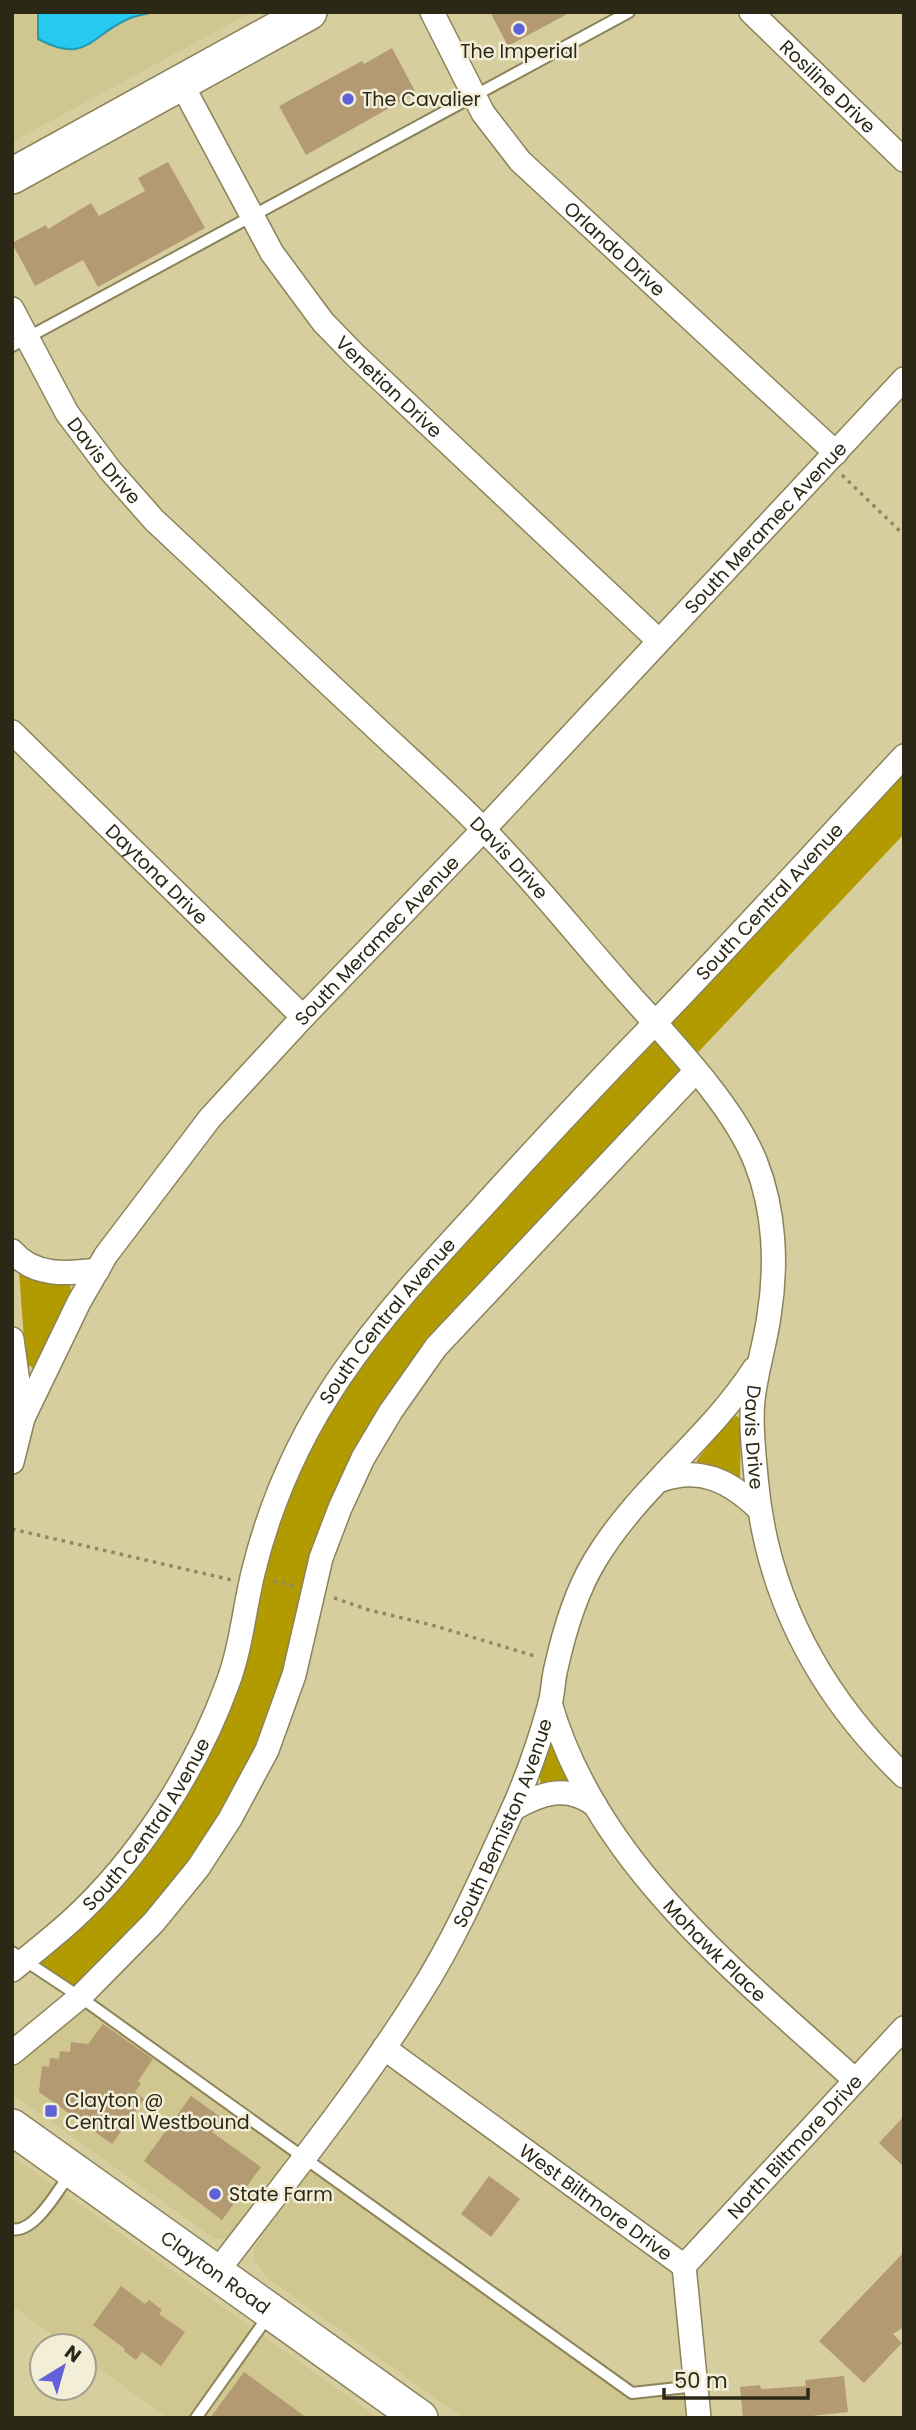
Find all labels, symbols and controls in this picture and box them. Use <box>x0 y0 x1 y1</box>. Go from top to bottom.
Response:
marker: The Imperial <box>511 21 527 37</box>
street label: Rosiline Drive <box>773 34 882 140</box>
place label: The Imperial <box>460 38 578 65</box>
place label: The Cavalier <box>362 86 481 113</box>
marker: The Cavalier <box>340 91 356 107</box>
street label: Orlando Drive <box>558 195 671 303</box>
street label: Venetian Drive <box>329 330 448 444</box>
street label: Davis Drive <box>61 412 147 510</box>
street label: South Meramec Avenue <box>678 436 853 620</box>
street label: Davis Drive <box>464 810 554 905</box>
street label: South Central Avenue <box>690 817 850 986</box>
street label: Daytona Drive <box>99 818 214 931</box>
street label: South Meramec Avenue <box>289 850 466 1032</box>
street label: South Central Avenue <box>313 1232 462 1410</box>
street label: Davis Drive <box>738 1383 770 1491</box>
street label: South Bemiston Avenue <box>446 1715 559 1933</box>
street label: South Central Avenue <box>76 1733 216 1917</box>
street label: Mohawk Place <box>657 1893 772 2008</box>
street label: North Biltmore Drive <box>721 2068 869 2225</box>
place label: Clayton @ Central Westbound <box>65 2087 250 2136</box>
marker: Clayton @ Central Westbound <box>43 2103 59 2119</box>
street label: West Biltmore Drive <box>513 2138 678 2267</box>
place label: State Farm <box>229 2181 333 2208</box>
marker: State Farm <box>207 2186 223 2202</box>
street label: Clayton Road <box>155 2224 275 2321</box>
north arrow <box>28 2332 98 2402</box>
text: N <box>59 2339 87 2369</box>
scale bar <box>664 2356 808 2400</box>
text: 50 m <box>674 2366 728 2395</box>

